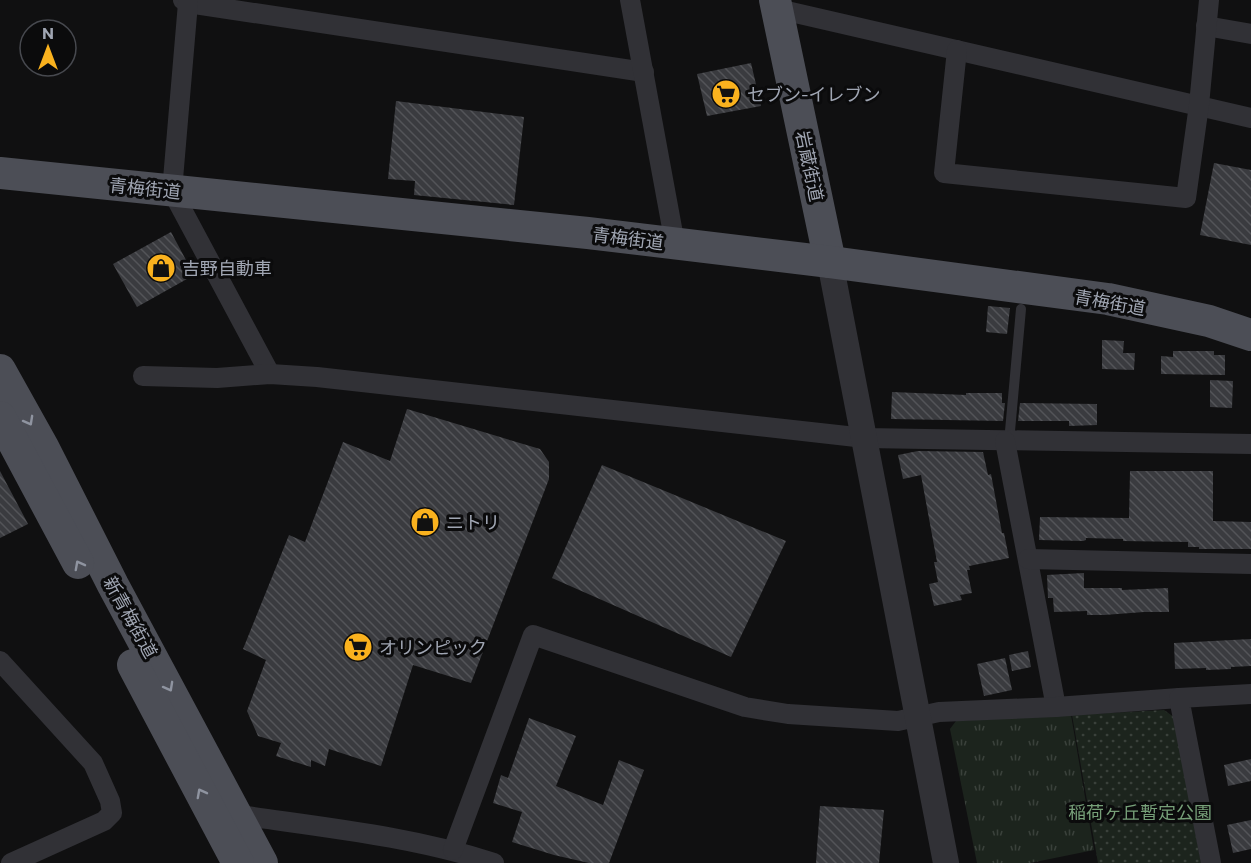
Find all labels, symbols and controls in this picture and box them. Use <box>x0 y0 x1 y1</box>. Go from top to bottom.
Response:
north arrow <box>18 18 78 78</box>
text: N <box>42 23 54 42</box>
supermarket icon: セブン-イレブン <box>710 78 742 110</box>
place label: セブン-イレブン <box>747 83 881 105</box>
street label: 岩蔵街道 <box>792 128 828 204</box>
street label: 青梅街道 <box>108 173 182 203</box>
street label: 青梅街道 <box>591 223 665 253</box>
shop icon: 吉野自動車 <box>145 252 177 284</box>
place label: 吉野自動車 <box>182 257 272 279</box>
street label: 青梅街道 <box>1073 285 1147 319</box>
one-way arrow <box>21 415 33 426</box>
shop icon: ニトリ <box>409 506 441 538</box>
place label: ニトリ <box>446 511 500 533</box>
one-way arrow <box>75 561 86 572</box>
street label: 新青梅街道 <box>100 572 162 662</box>
supermarket icon: オリンピック <box>342 631 374 663</box>
place label: オリンピック <box>379 636 487 658</box>
one-way arrow <box>162 680 173 691</box>
one-way arrow <box>197 789 208 799</box>
park label: 稲荷ヶ丘暫定公園 <box>1068 801 1212 823</box>

